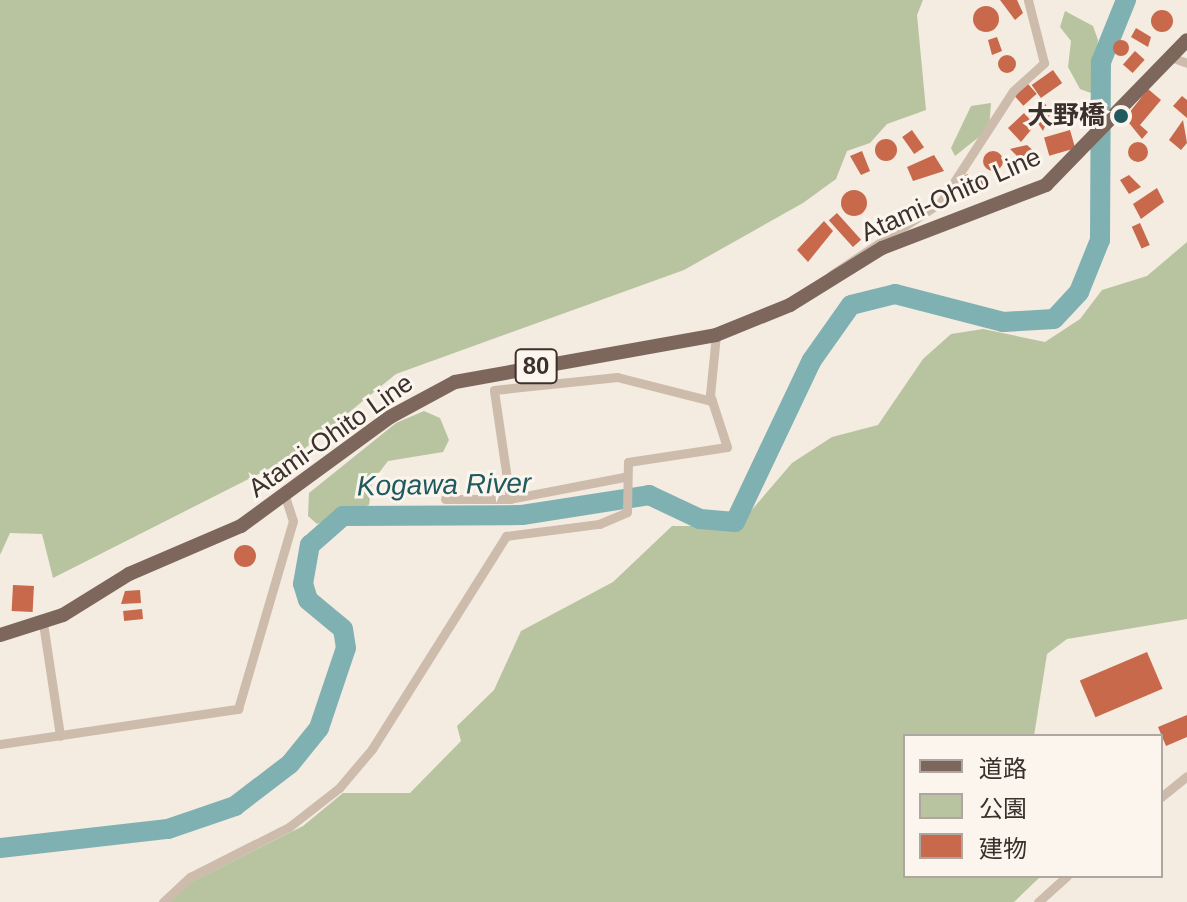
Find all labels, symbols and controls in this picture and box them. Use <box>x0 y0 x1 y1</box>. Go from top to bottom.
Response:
place label: 大野橋 <box>1027 100 1105 132</box>
marker: 大野橋 <box>1112 107 1130 125</box>
street label: Atami-Ohito Line <box>856 141 1046 249</box>
road number: 80 <box>514 346 558 386</box>
street label: Atami-Ohito Line <box>243 368 419 504</box>
water label: Kogawa River <box>357 467 531 503</box>
legend <box>903 734 1163 878</box>
text: 道路 <box>979 755 1027 782</box>
text: 公園 <box>979 795 1027 822</box>
text: 建物 <box>979 835 1027 862</box>

